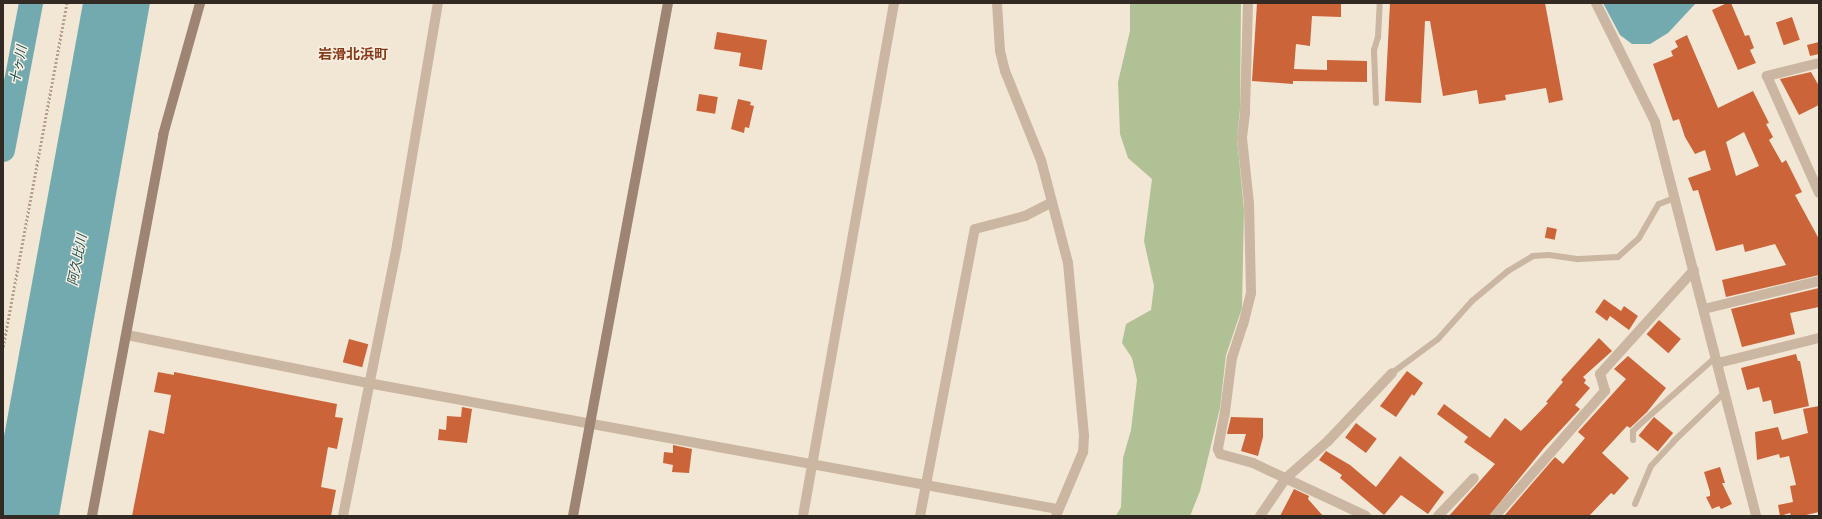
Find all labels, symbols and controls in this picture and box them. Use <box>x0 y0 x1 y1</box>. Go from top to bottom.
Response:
water label: 十ヶ川 <box>8 44 30 86</box>
district label: 岩滑北浜町 <box>318 47 388 63</box>
water label: 阿久比川 <box>65 233 91 287</box>

